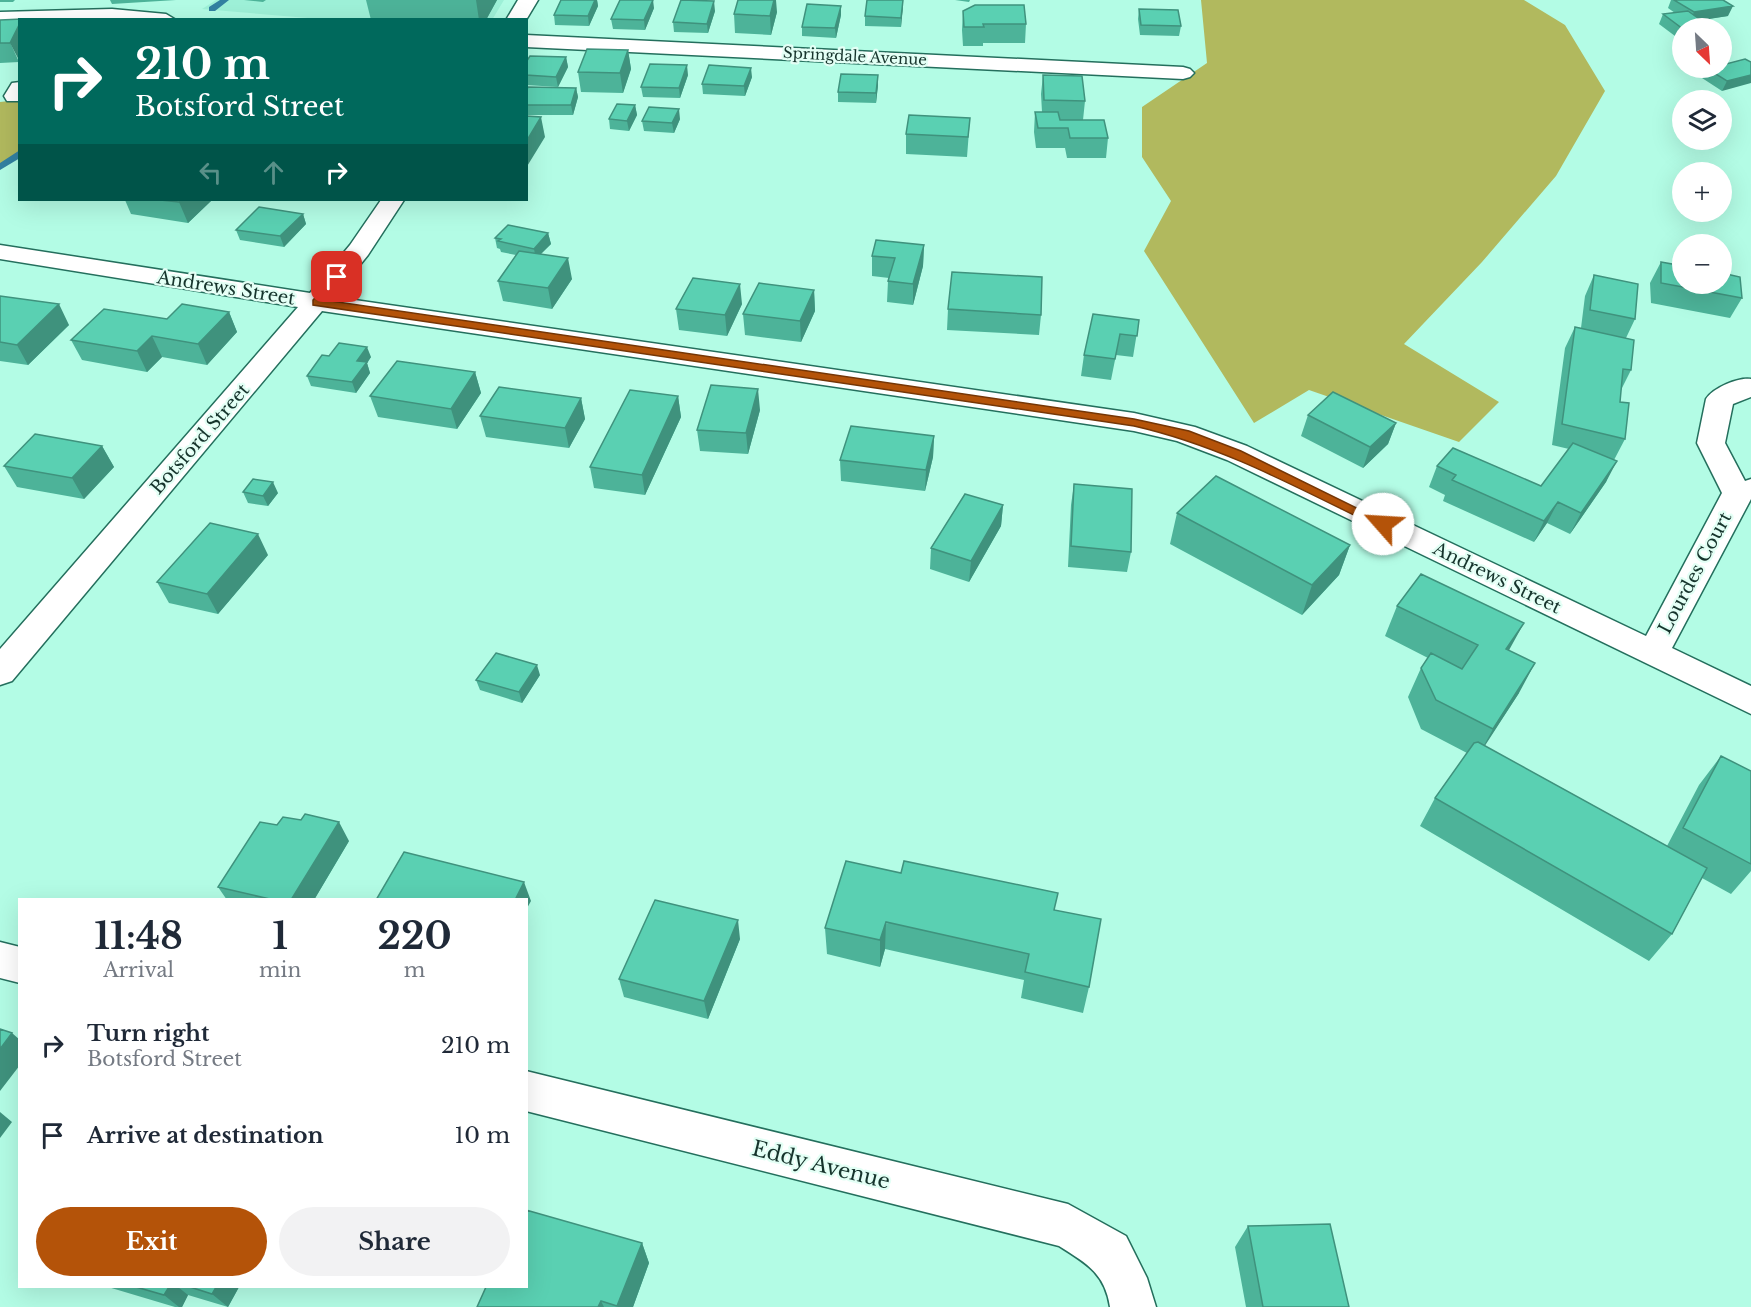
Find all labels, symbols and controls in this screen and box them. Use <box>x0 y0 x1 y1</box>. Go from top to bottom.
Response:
north arrow <box>1672 18 1732 78</box>
map controls <box>1672 18 1732 294</box>
text: 210 m <box>135 38 270 90</box>
icon: right <box>36 42 114 120</box>
street label: Springdale Avenue <box>783 43 927 69</box>
text: Botsford Street <box>135 90 344 123</box>
button: layers <box>1672 90 1732 150</box>
icon: left <box>194 156 227 189</box>
icon: ahead <box>257 156 290 189</box>
icon: right <box>320 156 353 189</box>
button: + <box>1672 162 1732 222</box>
button: − <box>1672 234 1732 294</box>
pin <box>311 251 362 302</box>
icon: arrive <box>320 260 353 293</box>
street label: Andrews Street <box>154 266 297 310</box>
street label: Botsford Street <box>146 379 254 499</box>
position arrow <box>1351 492 1415 556</box>
street label: Lourdes Court <box>1654 508 1736 638</box>
street label: Andrews Street <box>1429 537 1565 619</box>
text: 11:48 <box>94 914 183 959</box>
text: 1 <box>272 914 288 959</box>
text: 220 <box>378 914 452 959</box>
text: Arrival <box>103 958 174 982</box>
text: min <box>259 958 301 982</box>
text: m <box>404 958 425 982</box>
text: Turn right <box>87 1020 209 1047</box>
icon: right <box>36 1029 69 1062</box>
text: 210 m <box>441 1032 510 1059</box>
text: Botsford Street <box>87 1047 242 1071</box>
icon: arrive <box>36 1119 69 1152</box>
text: Arrive at destination <box>87 1122 324 1149</box>
text: 10 m <box>455 1122 510 1149</box>
street label: Eddy Avenue <box>749 1135 893 1195</box>
button: Exit <box>36 1207 267 1276</box>
button: Share <box>279 1207 510 1276</box>

